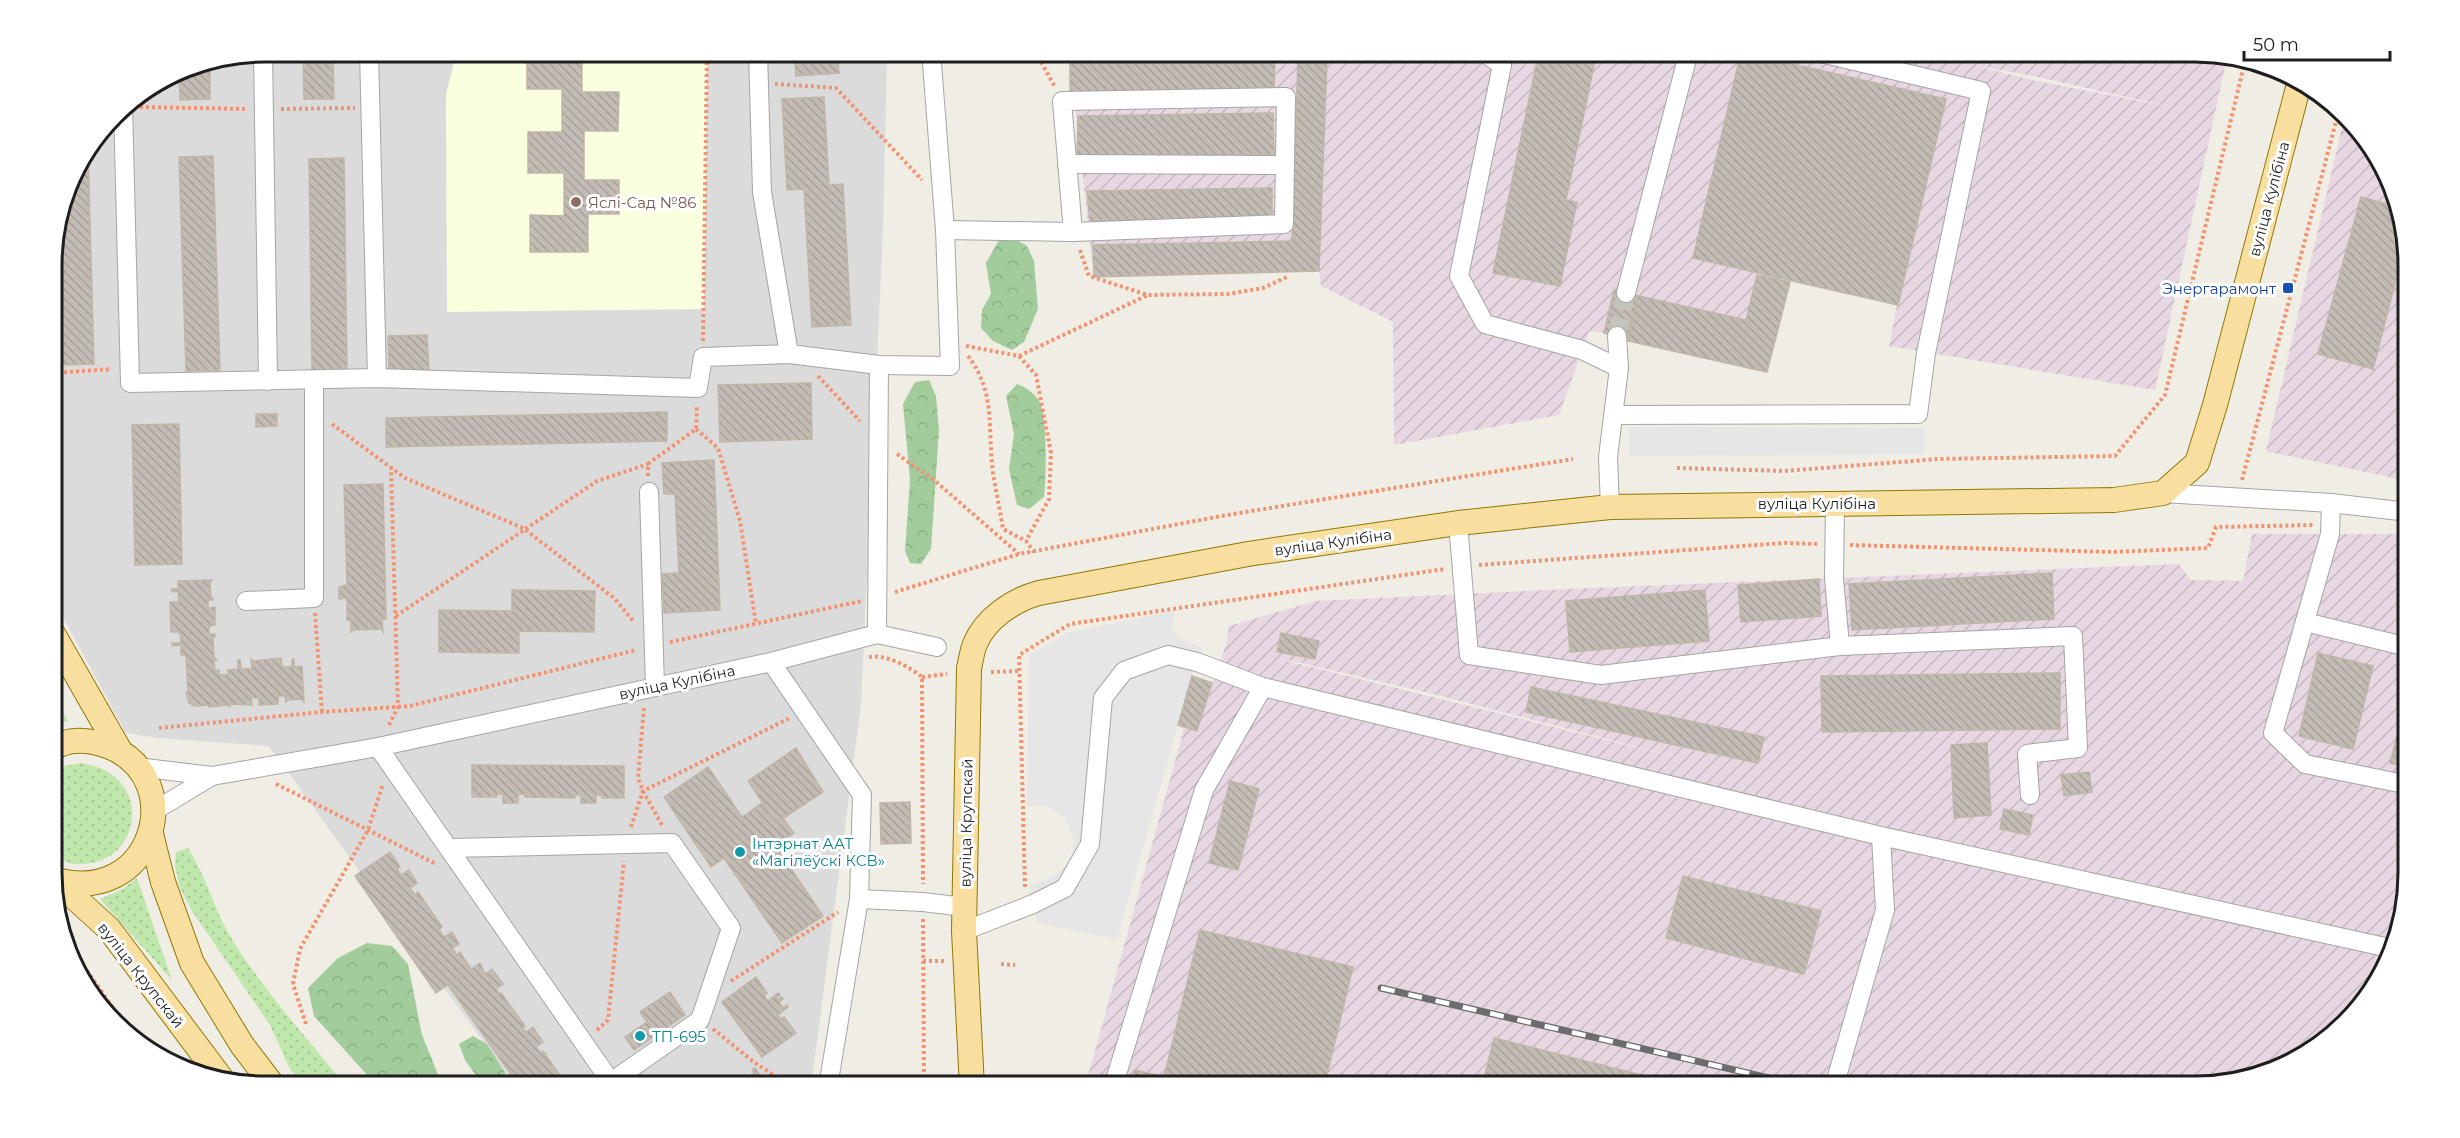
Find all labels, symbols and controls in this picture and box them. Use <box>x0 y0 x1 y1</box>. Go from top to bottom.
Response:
scale bar <box>2244 24 2390 62</box>
text: 50 m <box>2253 34 2299 56</box>
street label: вуліца Кулібіна <box>2245 139 2293 259</box>
place label: Яслі-Сад №86 <box>588 193 696 212</box>
marker: Яслі-Сад №86 <box>569 195 583 209</box>
place label: Энергарамонт <box>2162 279 2277 298</box>
marker: Энергарамонт <box>2281 281 2295 295</box>
street label: вуліца Кулібіна <box>1758 494 1876 513</box>
street label: вуліца Кулібіна <box>1273 524 1393 560</box>
street label: вуліца Кулібіна <box>617 660 737 704</box>
street label: вуліца Крупскай <box>955 759 977 887</box>
place label: Інтэрнат ААТ «Магілёўскі КСВ» <box>752 834 885 870</box>
marker: Інтэрнат ААТ «Магілёўскі КСВ» <box>733 845 747 859</box>
street label: вуліца Крупскай <box>94 918 188 1032</box>
place label: ТП-695 <box>652 1027 706 1046</box>
marker: ТП-695 <box>633 1029 647 1043</box>

